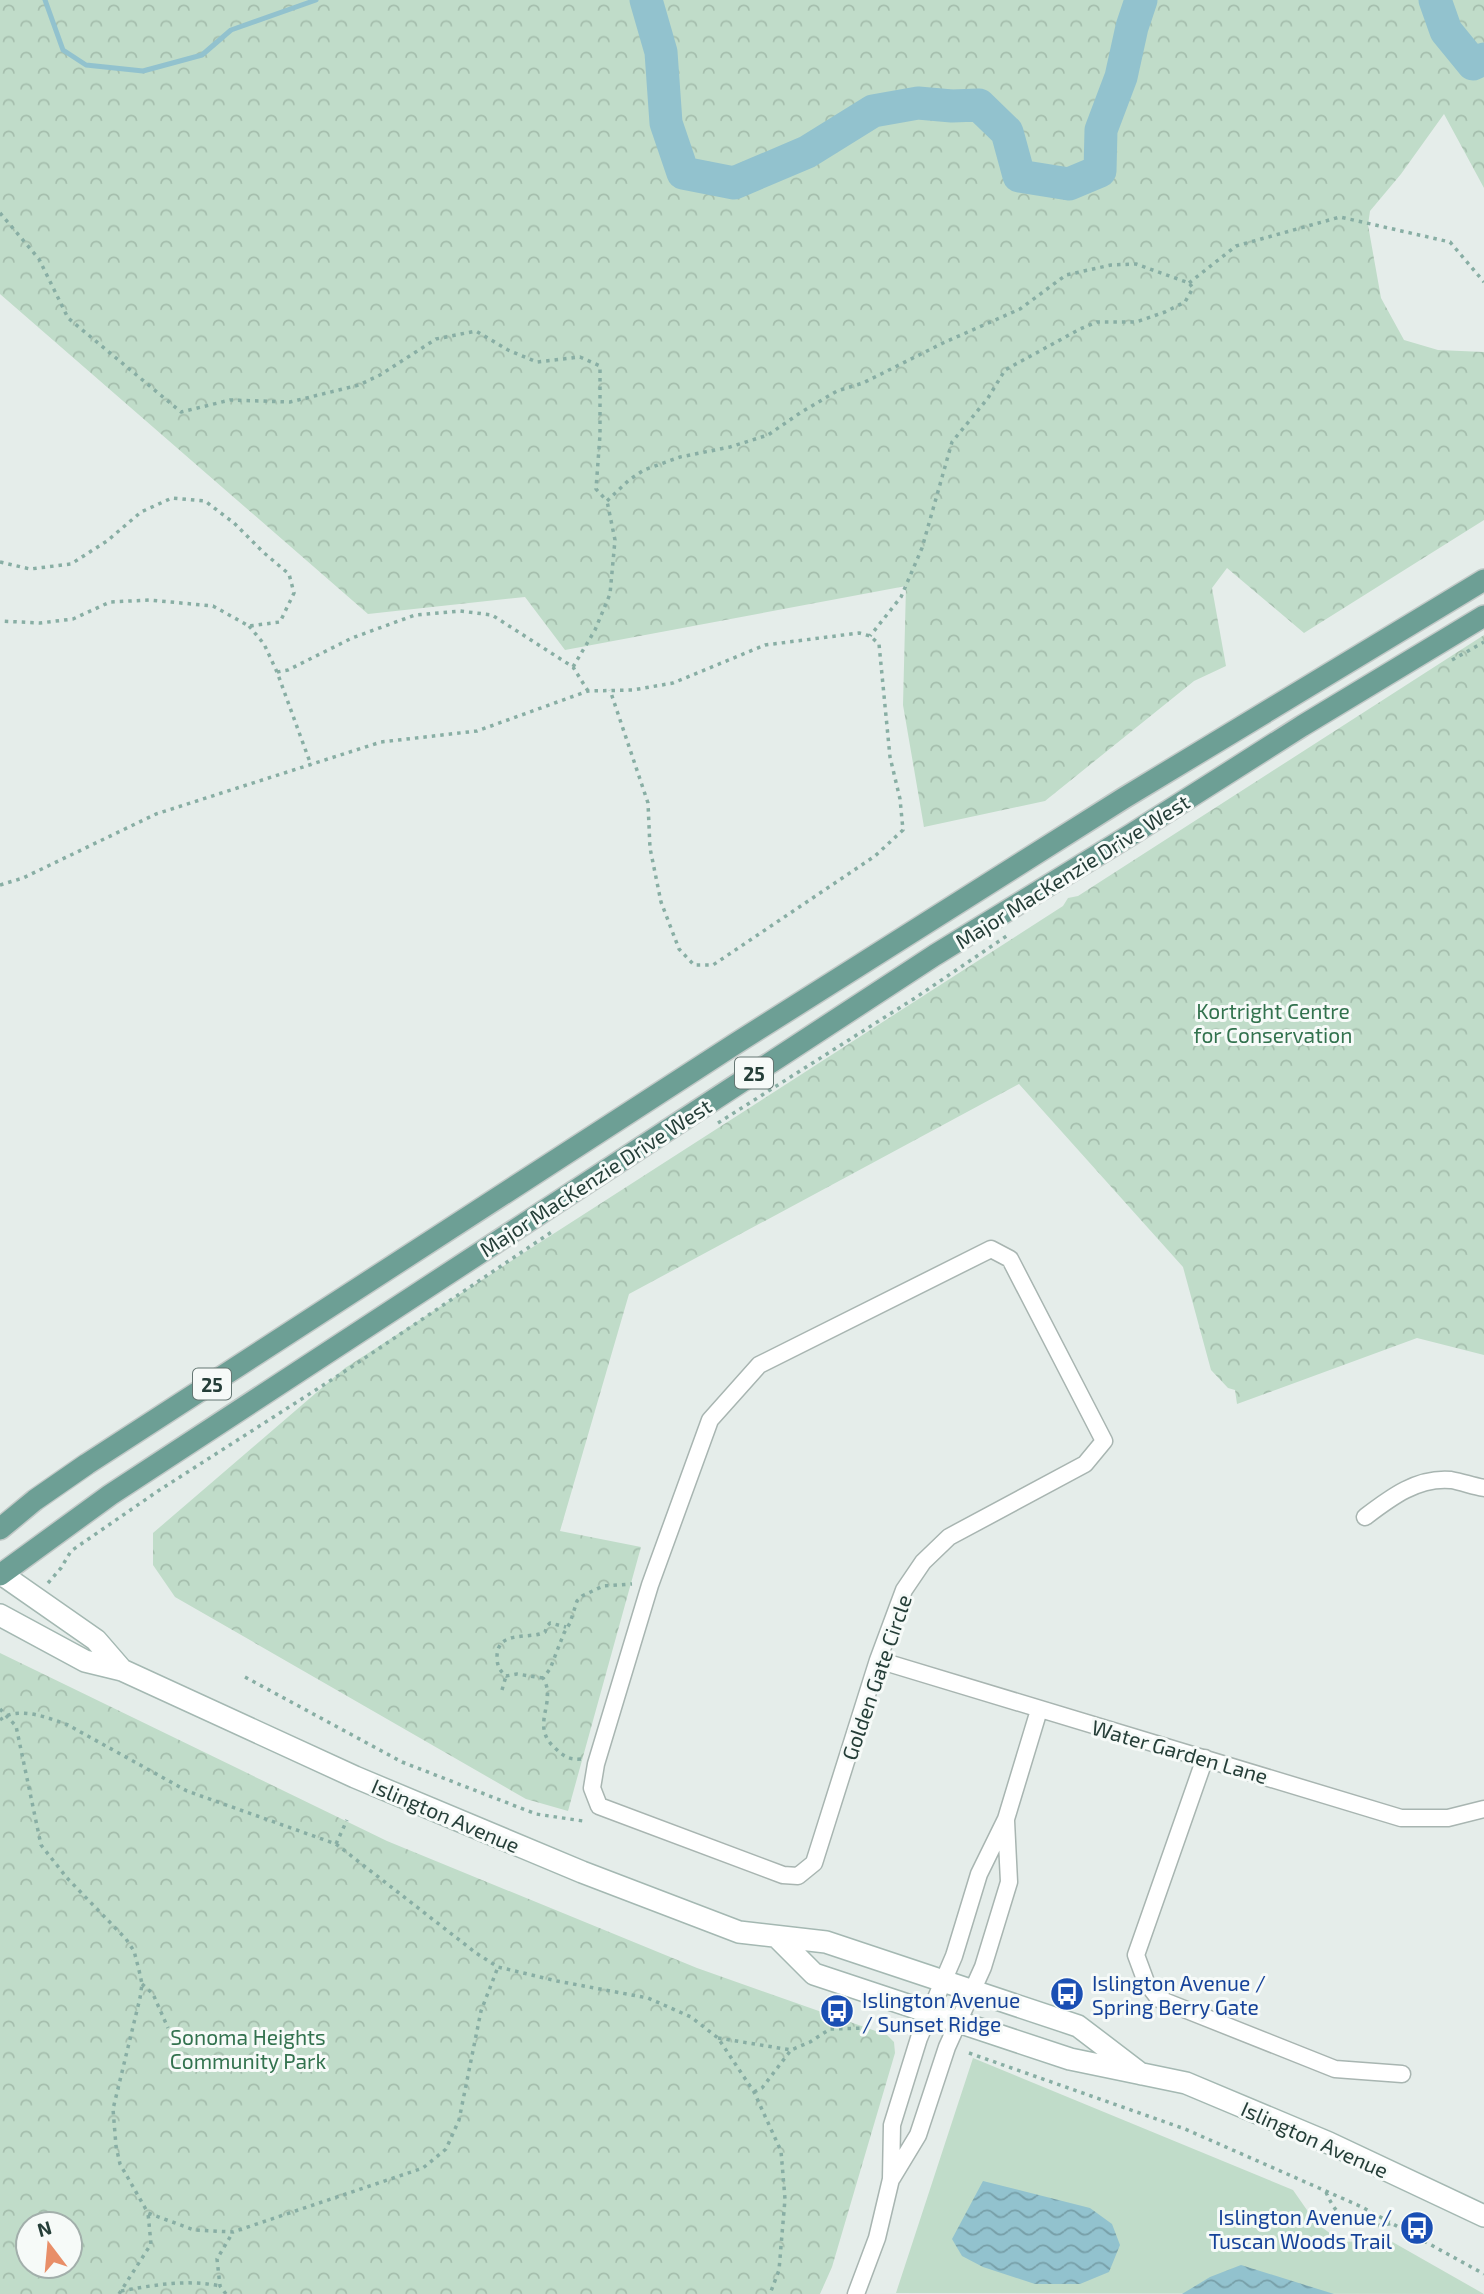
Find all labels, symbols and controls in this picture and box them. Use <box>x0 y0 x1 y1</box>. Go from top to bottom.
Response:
street label: Major MacKenzie Drive West <box>950 789 1194 954</box>
park label: Kortright Centre for Conservation <box>1194 998 1352 1047</box>
road number: 25 <box>735 1058 773 1088</box>
street label: Major MacKenzie Drive West <box>474 1093 716 1262</box>
road number: 25 <box>193 1368 231 1400</box>
street label: Golden Gate Circle <box>836 1591 916 1763</box>
street label: Water Garden Lane <box>1089 1714 1271 1788</box>
street label: Islington Avenue <box>368 1773 524 1857</box>
place label: Islington Avenue / Spring Berry Gate <box>1092 1970 1266 2019</box>
bus stop icon: Islington Avenue / Spring Berry Gate <box>1048 1975 1086 2013</box>
place label: Islington Avenue / Sunset Ridge <box>862 1987 1020 2036</box>
bus stop icon: Islington Avenue / Sunset Ridge <box>818 1992 856 2030</box>
park label: Sonoma Heights Community Park <box>170 2024 326 2073</box>
street label: Islington Avenue <box>1238 2095 1392 2183</box>
place label: Islington Avenue / Tuscan Woods Trail <box>1209 2204 1393 2253</box>
bus stop icon: Islington Avenue / Tuscan Woods Trail <box>1398 2209 1436 2247</box>
north arrow <box>14 2210 84 2280</box>
text: N <box>34 2215 54 2241</box>

